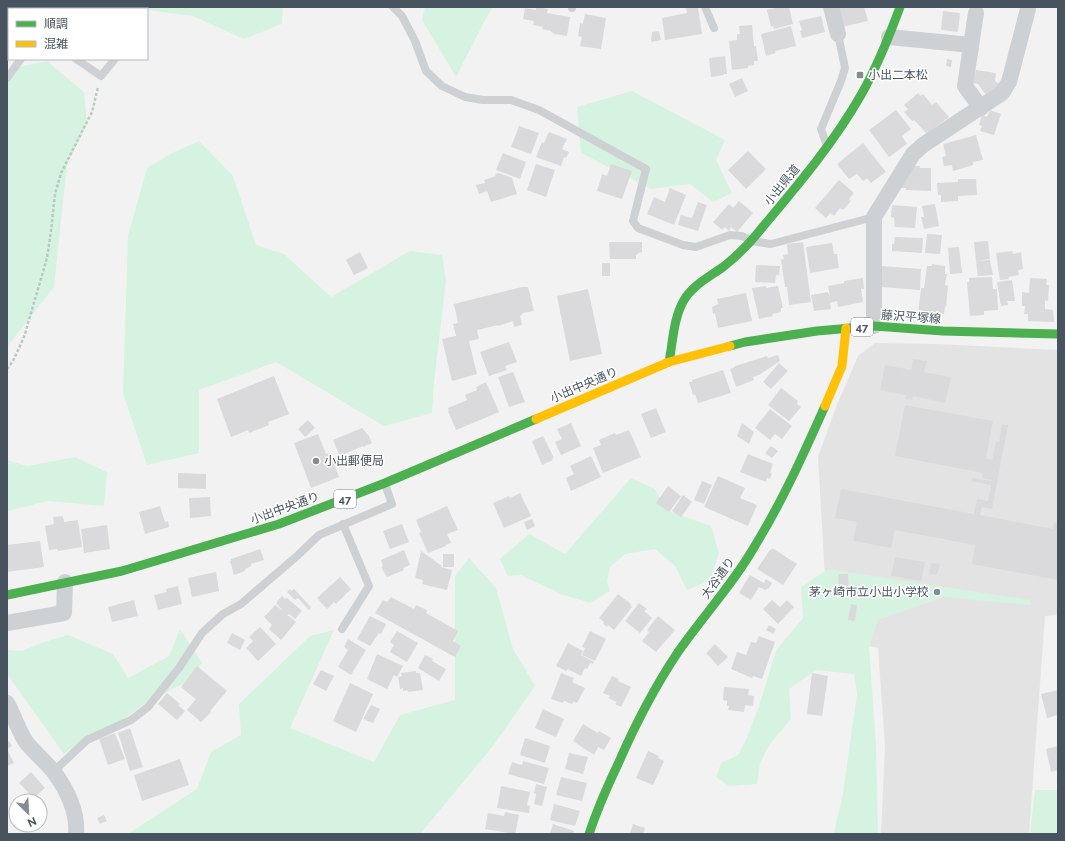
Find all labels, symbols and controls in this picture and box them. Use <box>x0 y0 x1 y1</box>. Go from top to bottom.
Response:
legend <box>8 8 148 60</box>
text: 順調 <box>44 17 68 31</box>
text: 混雑 <box>44 37 68 51</box>
place label: 小出二本松 <box>868 68 928 82</box>
marker: 小出二本松 <box>855 70 865 80</box>
street label: 小出県道 <box>761 162 803 208</box>
street label: 藤沢平塚線 <box>881 308 941 326</box>
road number: 47 <box>851 318 873 336</box>
street label: 小出中央通り <box>548 364 620 406</box>
place label: 小出郵便局 <box>324 454 384 468</box>
marker: 小出郵便局 <box>311 456 321 466</box>
street label: 小出中央通り <box>249 489 321 527</box>
road number: 47 <box>334 490 356 508</box>
street label: 大谷通り <box>698 554 738 602</box>
place label: 茅ヶ崎市立小出小学校 <box>809 585 929 599</box>
marker: 茅ヶ崎市立小出小学校 <box>932 587 942 597</box>
north arrow <box>8 793 48 833</box>
text: N <box>25 814 38 829</box>

